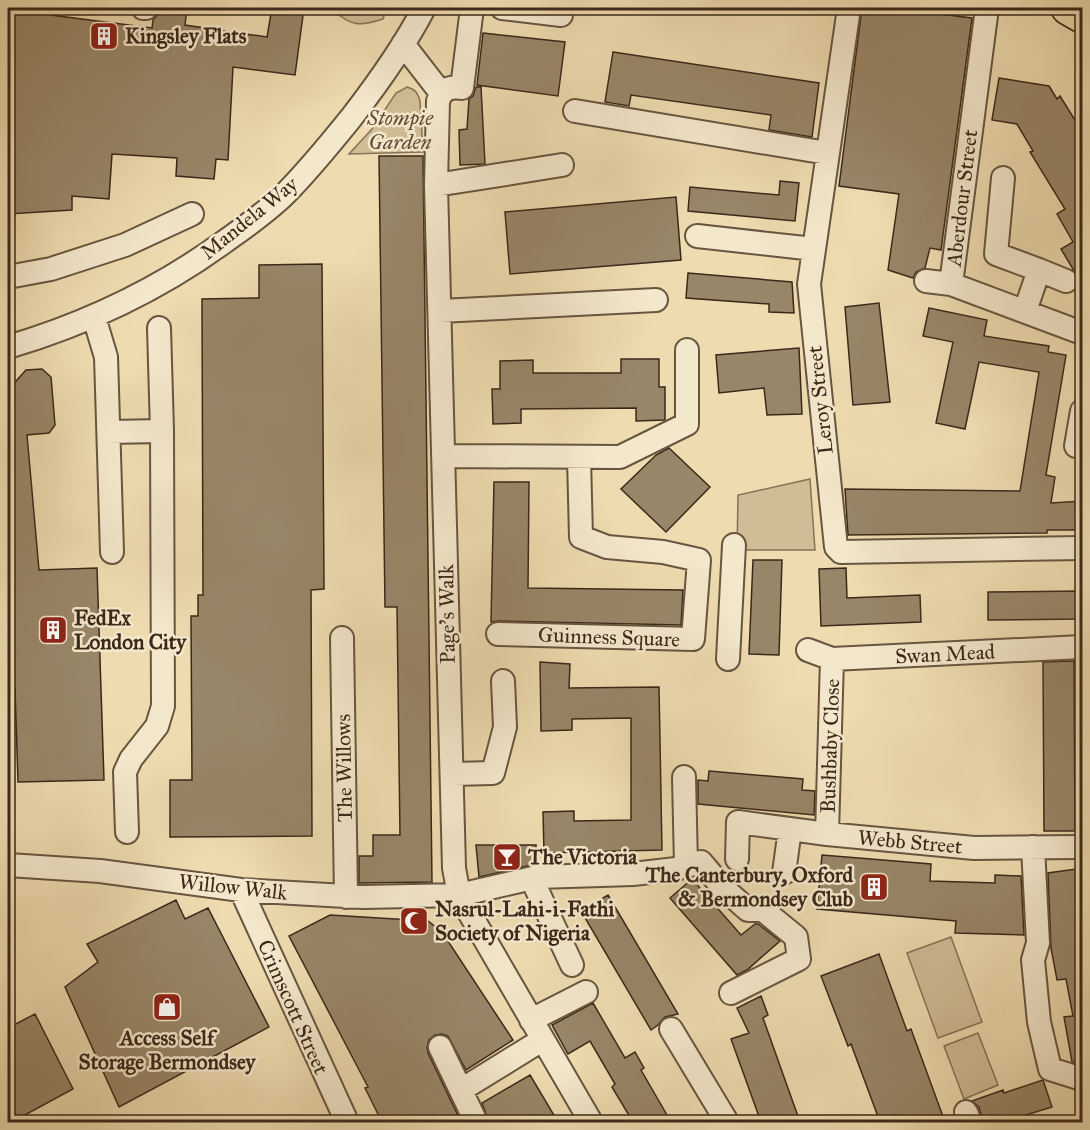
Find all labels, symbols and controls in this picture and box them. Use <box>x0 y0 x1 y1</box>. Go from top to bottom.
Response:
building icon: Kingsley Flats <box>88 20 120 52</box>
place label: Kingsley Flats <box>125 23 247 49</box>
park label: Stompie Garden <box>366 105 434 155</box>
street label: Aberdour Street <box>941 127 983 269</box>
street label: Mandela Way <box>195 170 304 265</box>
street label: Leroy Street <box>801 344 839 456</box>
street label: Page's Walk <box>433 564 461 664</box>
place label: FedEx London City <box>74 605 187 655</box>
building icon: FedEx London City <box>37 614 69 646</box>
street label: Guinness Square <box>537 622 681 652</box>
street label: Swan Mead <box>894 638 996 670</box>
street label: Bushbaby Close <box>815 678 845 814</box>
street label: The Willows <box>330 714 358 822</box>
street label: Webb Street <box>857 824 964 860</box>
bar icon: The Victoria <box>491 841 523 873</box>
place label: The Victoria <box>527 844 638 870</box>
place label: The Canterbury, Oxford & Bermondsey Club <box>645 862 853 912</box>
street label: Willow Walk <box>177 868 289 906</box>
building icon: The Canterbury, Oxford & Bermondsey Club <box>858 871 890 903</box>
place label: Nasrul-Lahi-i-Fathi Society of Nigeria <box>435 896 614 946</box>
mosque icon: Nasrul-Lahi-i-Fathi Society of Nigeria <box>398 905 430 937</box>
street label: Crimscott Street <box>252 936 334 1079</box>
shop icon: Access Self Storage Bermondsey <box>151 991 183 1023</box>
place label: Access Self Storage Bermondsey <box>79 1025 257 1075</box>

